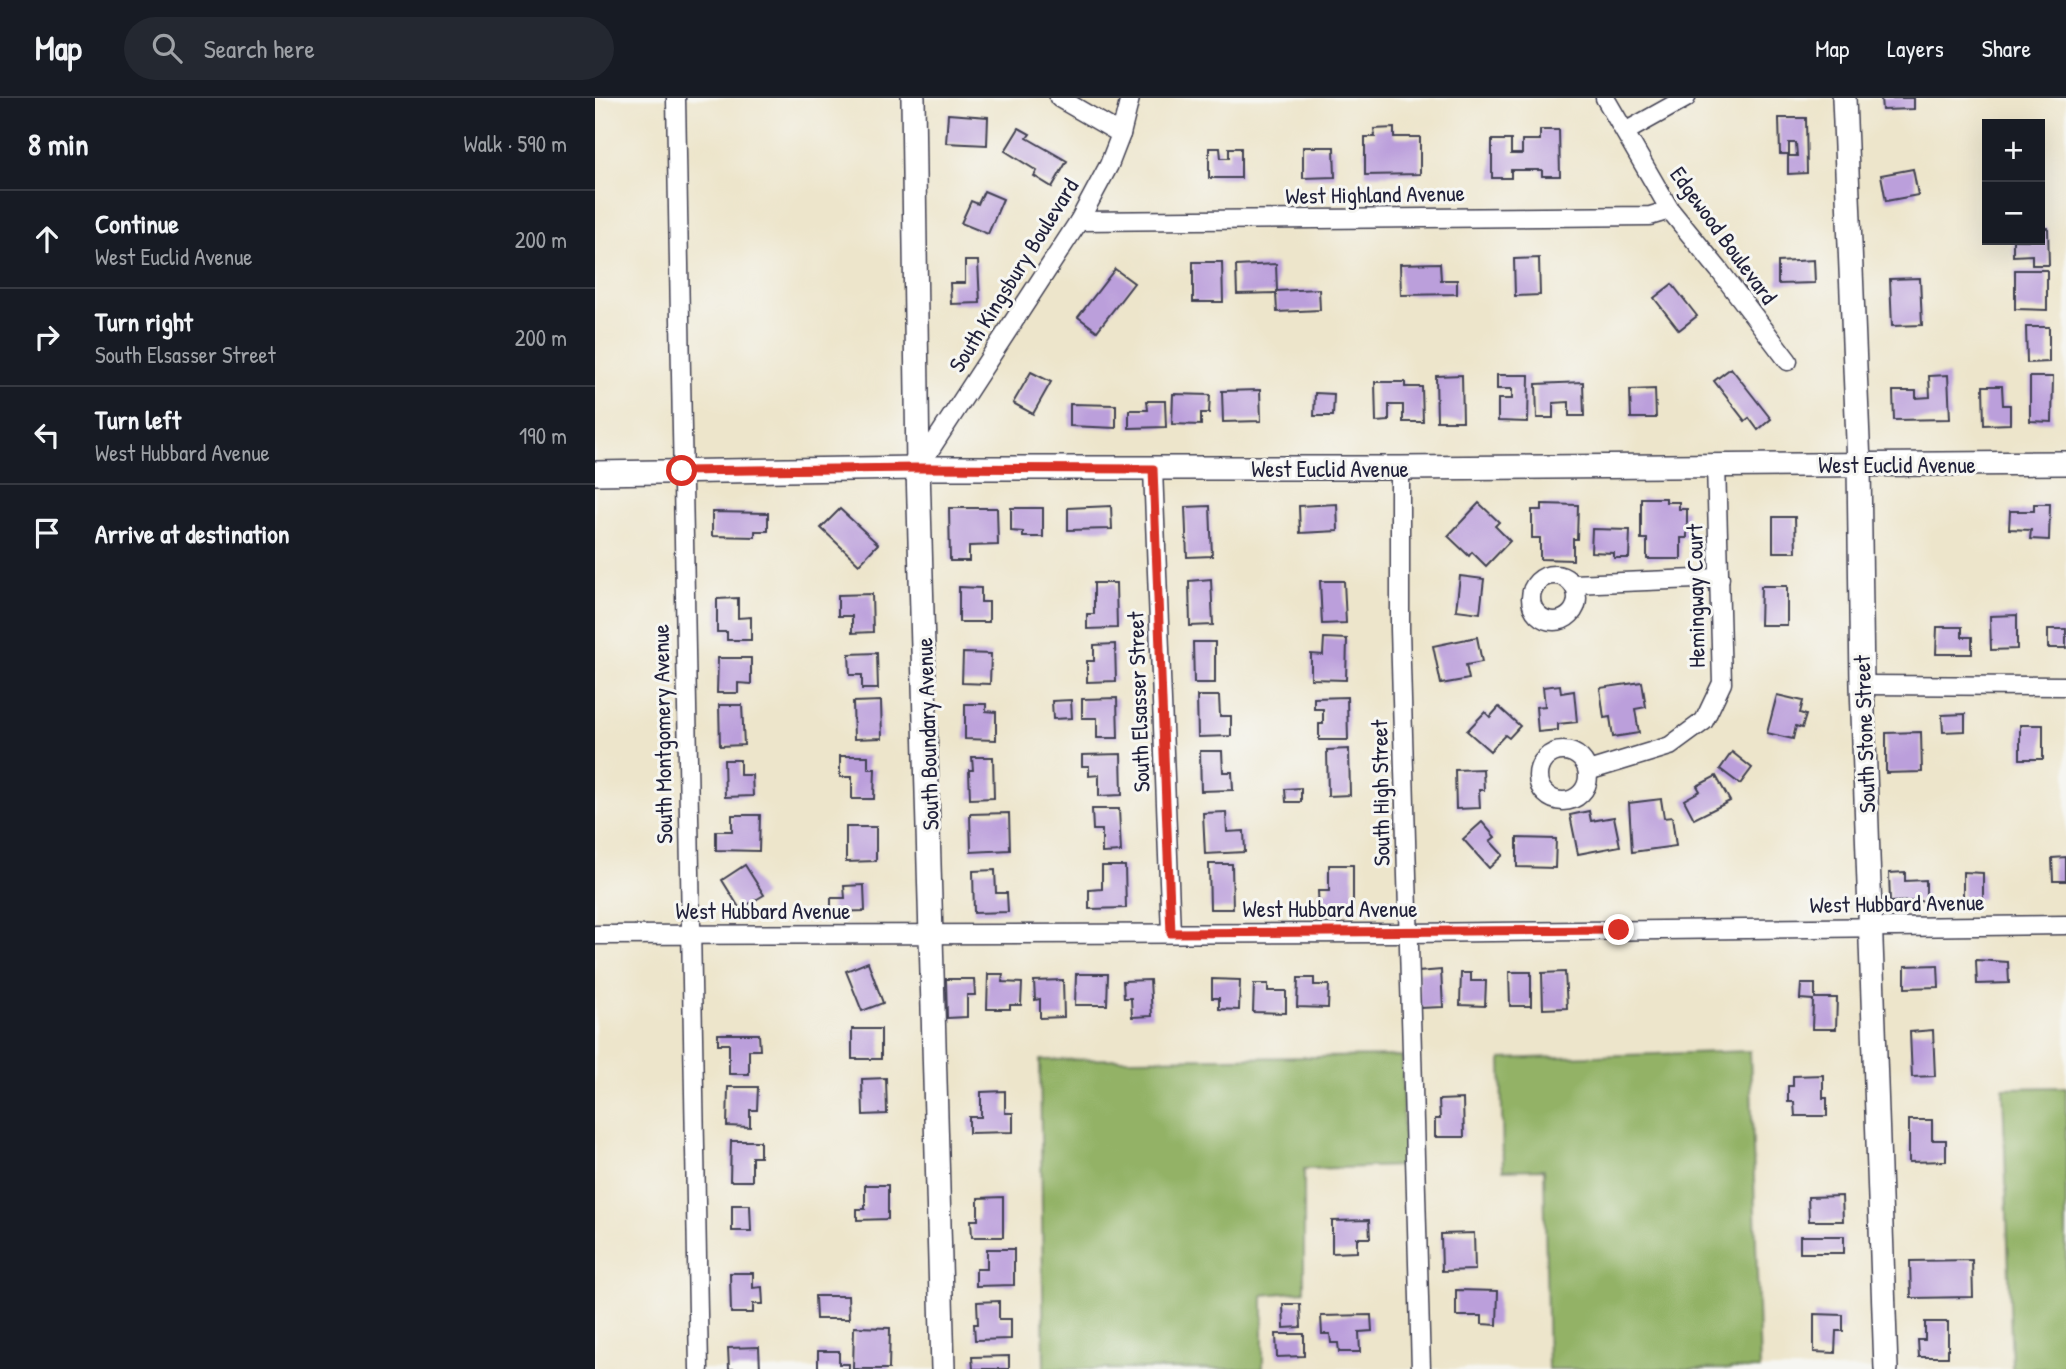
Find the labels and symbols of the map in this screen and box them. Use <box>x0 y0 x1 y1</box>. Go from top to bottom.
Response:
street label: Edgewood Boulevard <box>1663 160 1785 310</box>
street label: South Kingsbury Boulevard <box>941 172 1085 378</box>
street label: West Highland Avenue <box>1285 177 1465 211</box>
street label: West Euclid Avenue <box>1818 449 1976 480</box>
street label: West Euclid Avenue <box>1251 453 1409 484</box>
route start <box>666 455 697 486</box>
street label: Hemingway Court <box>1678 523 1712 668</box>
street label: South Elsasser Street <box>1119 610 1157 793</box>
street label: South Montgomery Avenue <box>645 624 679 844</box>
street label: South Boundary Avenue <box>908 637 946 831</box>
street label: South Stone Street <box>1846 653 1882 814</box>
street label: South High Street <box>1363 718 1397 867</box>
street label: West Hubbard Avenue <box>1809 886 1985 920</box>
street label: West Hubbard Avenue <box>1243 893 1417 924</box>
street label: West Hubbard Avenue <box>676 895 850 926</box>
route end <box>1603 914 1634 945</box>

